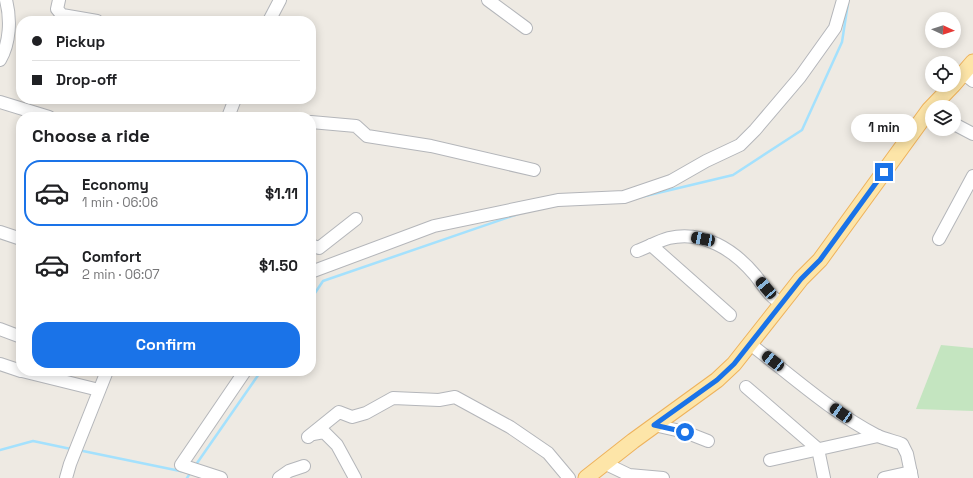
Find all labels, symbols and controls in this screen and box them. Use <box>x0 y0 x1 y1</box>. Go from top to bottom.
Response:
north arrow <box>925 12 961 48</box>
map controls <box>925 12 961 136</box>
text: Pickup <box>56 32 105 51</box>
button: locate <box>925 56 961 92</box>
text: Drop-off <box>56 70 117 89</box>
button: layers <box>925 100 961 136</box>
callout: 1 min <box>851 114 917 142</box>
text: 1 min <box>868 119 900 136</box>
text: Choose a ride <box>32 124 150 147</box>
route end <box>875 163 893 181</box>
icon: car <box>34 175 70 211</box>
text: Economy <box>82 175 149 194</box>
text: $1.11 <box>265 184 298 203</box>
text: 1 min · 06:06 <box>82 194 158 211</box>
car <box>690 231 716 247</box>
icon: car <box>34 247 70 283</box>
text: Comfort <box>82 247 142 266</box>
text: $1.50 <box>259 256 298 275</box>
text: 2 min · 06:07 <box>82 266 160 283</box>
car <box>754 275 778 301</box>
button: Confirm <box>32 322 300 368</box>
car <box>760 349 786 373</box>
car <box>828 401 854 425</box>
route start <box>676 423 694 441</box>

